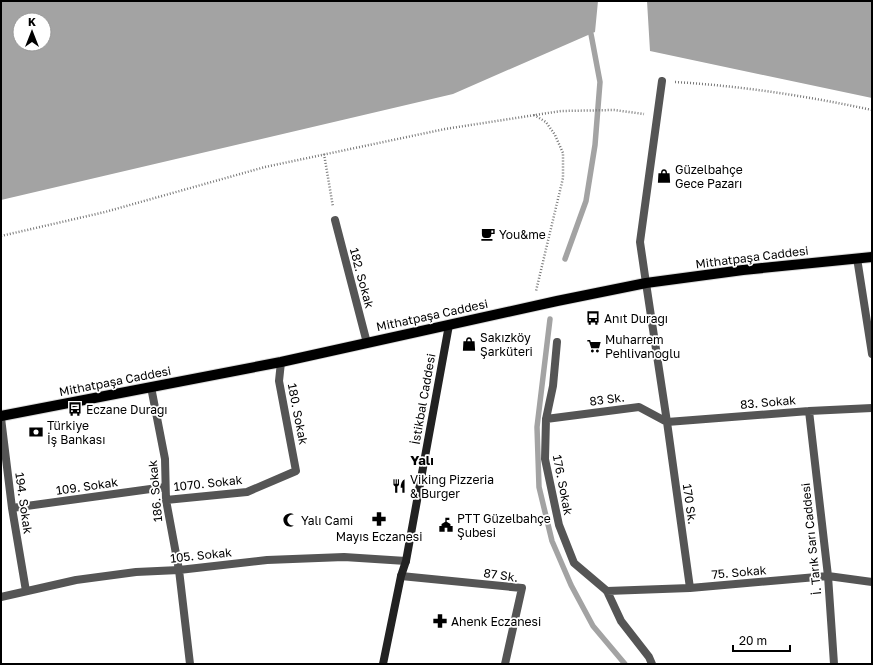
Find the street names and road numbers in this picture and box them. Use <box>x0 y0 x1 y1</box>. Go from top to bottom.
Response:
street label: Mithatpaşa Caddesi <box>695 243 809 271</box>
street label: 182. Sokak <box>347 246 377 310</box>
street label: Mithatpaşa Caddesi <box>375 296 489 334</box>
street label: İstikbal Caddesi <box>408 352 438 446</box>
street label: Mithatpaşa Caddesi <box>58 363 172 399</box>
street label: 180. Sokak <box>285 382 311 446</box>
street label: 83 Sk. <box>588 389 626 409</box>
street label: 83. Sokak <box>739 392 797 412</box>
street label: 176. Sokak <box>550 454 576 517</box>
street label: 186. Sokak <box>145 459 165 523</box>
street label: 194. Sokak <box>12 471 36 535</box>
street label: 1070. Sokak <box>173 472 243 494</box>
street label: 109. Sokak <box>55 474 119 498</box>
street label: İ. Tarık Sarı Caddesi <box>798 482 824 596</box>
street label: 170 Sk. <box>680 483 700 525</box>
street label: 105. Sokak <box>169 544 233 566</box>
street label: 75. Sokak <box>711 562 767 582</box>
street label: 87 Sk. <box>483 565 519 585</box>

